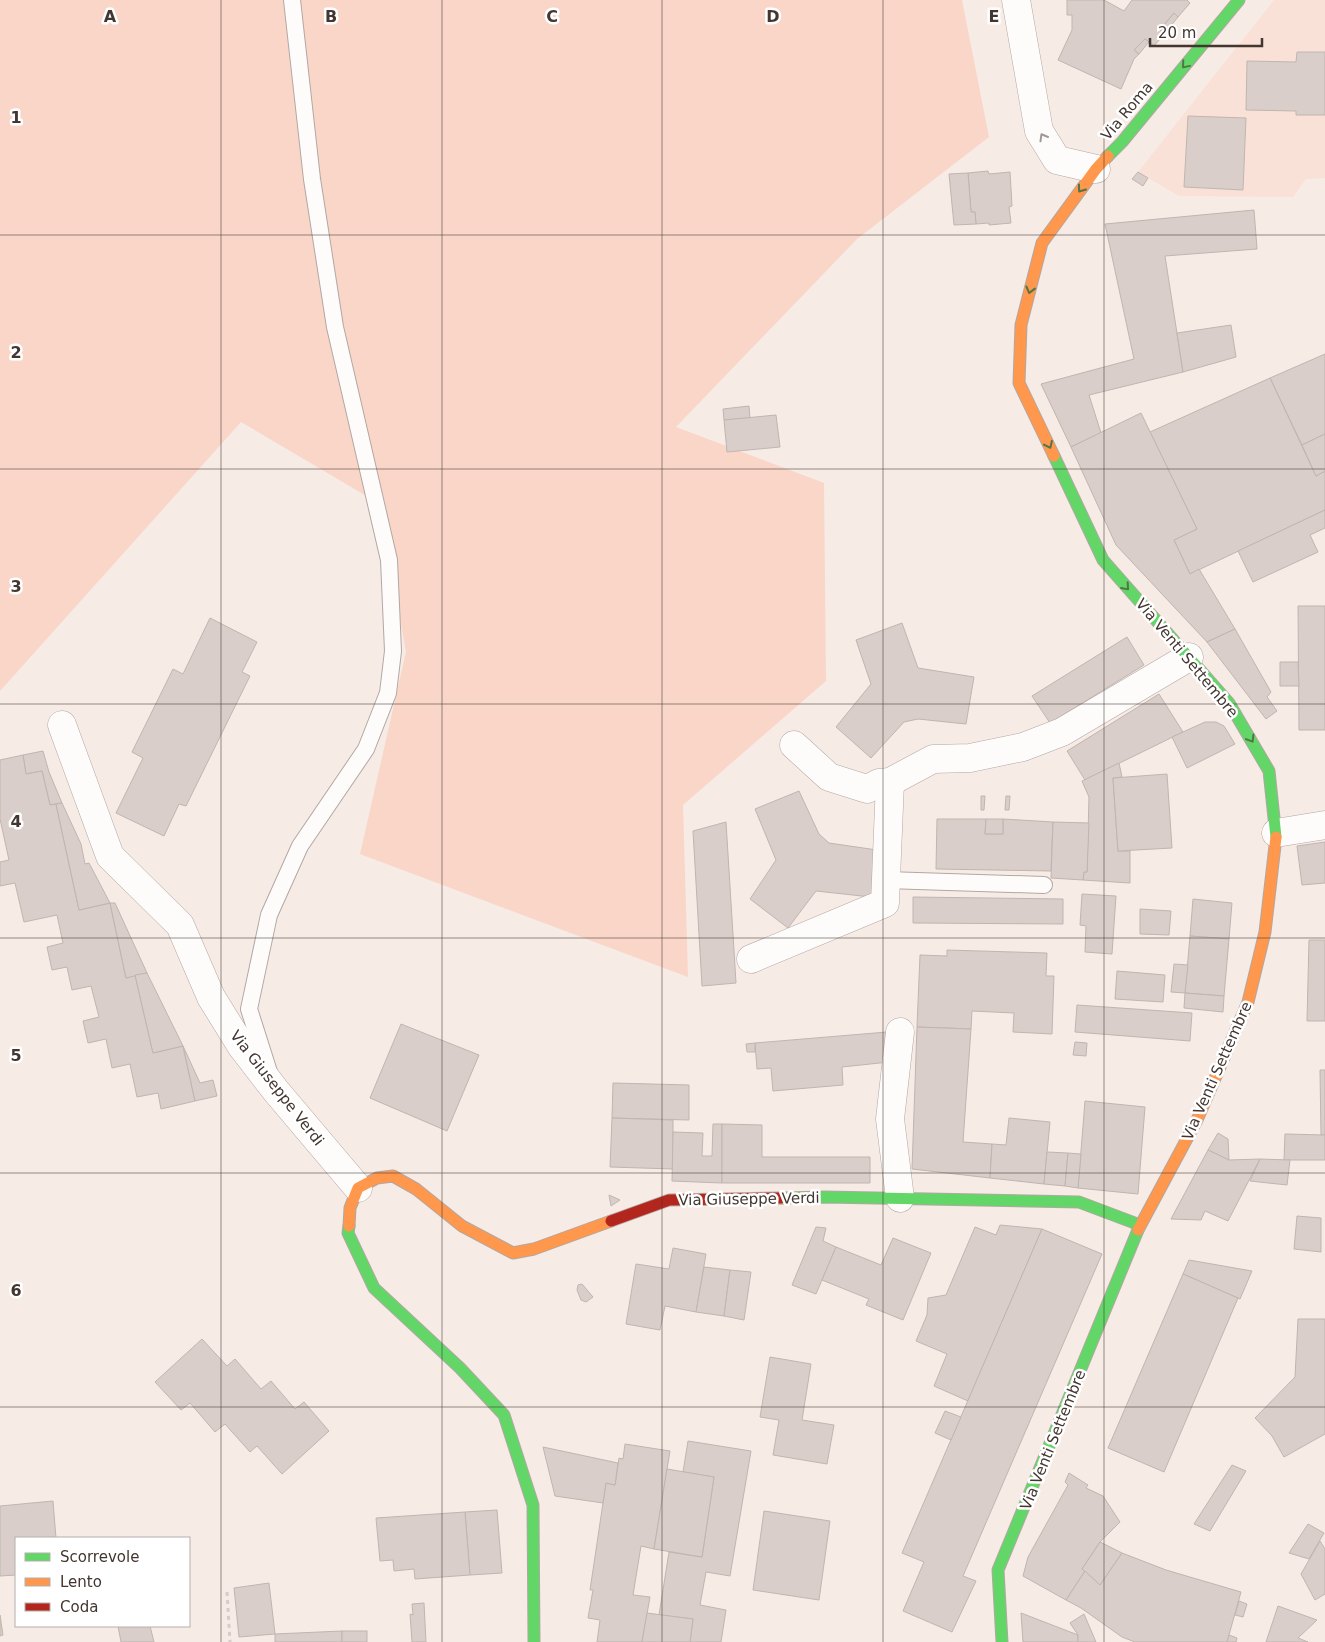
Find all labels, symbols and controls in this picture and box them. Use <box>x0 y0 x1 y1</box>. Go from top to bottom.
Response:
text: A <box>104 7 117 26</box>
text: B <box>325 7 337 26</box>
text: C <box>546 7 558 26</box>
text: D <box>766 7 780 26</box>
text: E <box>989 7 999 26</box>
scale bar <box>1150 15 1262 47</box>
text: 20 m <box>1158 24 1196 42</box>
one-way arrow <box>1182 59 1191 68</box>
street label: Via Roma <box>1097 78 1157 144</box>
text: 1 <box>10 108 22 127</box>
one-way arrow <box>1040 134 1050 143</box>
one-way arrow <box>1078 183 1087 193</box>
one-way arrow <box>1025 286 1036 295</box>
text: 2 <box>10 343 22 362</box>
one-way arrow <box>1042 440 1053 449</box>
text: 3 <box>10 577 22 596</box>
one-way arrow <box>1120 581 1129 590</box>
street label: Via Venti Settembre <box>1132 595 1242 721</box>
one-way arrow <box>1244 734 1254 743</box>
text: 4 <box>10 812 22 831</box>
street label: Via Venti Settembre <box>1178 999 1256 1143</box>
street label: Via Giuseppe Verdi <box>226 1027 328 1149</box>
text: 5 <box>10 1046 22 1065</box>
street label: Via Giuseppe Verdi <box>678 1189 820 1209</box>
text: 6 <box>10 1281 22 1300</box>
street label: Via Venti Settembre <box>1017 1367 1089 1513</box>
legend <box>15 1537 190 1627</box>
text: Scorrevole <box>60 1548 139 1566</box>
text: Lento <box>60 1573 102 1591</box>
text: Coda <box>60 1598 98 1616</box>

